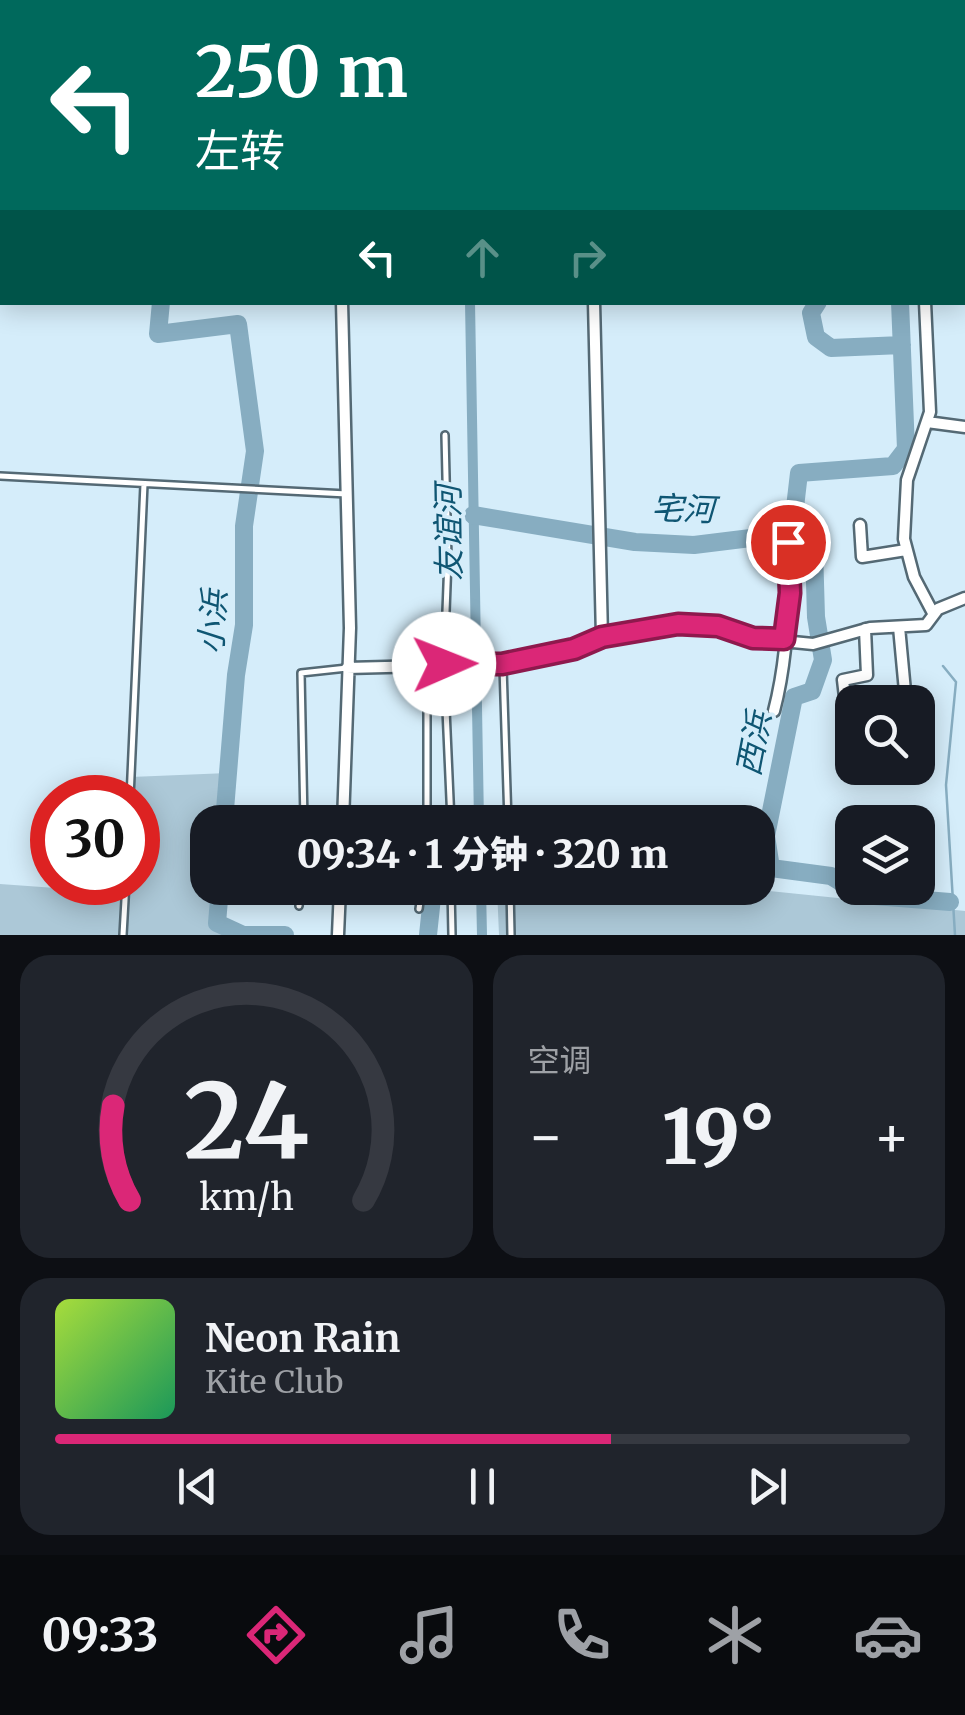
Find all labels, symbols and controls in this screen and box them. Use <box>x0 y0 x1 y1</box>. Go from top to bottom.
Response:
text: 250 m <box>195 28 408 116</box>
icon: left <box>30 40 160 170</box>
text: 左转 <box>195 123 285 179</box>
icon: left <box>350 230 405 285</box>
icon: ahead <box>455 230 510 285</box>
icon: right <box>560 230 615 285</box>
water label: 友谊河 <box>428 479 470 581</box>
water label: 宅河 <box>650 488 722 530</box>
pin <box>746 500 831 585</box>
icon: arrive <box>761 515 816 570</box>
water label: 小浜 <box>191 586 235 655</box>
position arrow <box>392 612 496 716</box>
map controls <box>835 685 935 905</box>
button: search <box>835 685 935 785</box>
water label: 西浜 <box>728 706 780 779</box>
speed limit sign: 30 <box>30 775 160 905</box>
button: layers <box>835 805 935 905</box>
text: 09:34 · 1 分钟 · 320 m <box>297 831 668 878</box>
text: 空调 <box>528 1041 592 1081</box>
text: 24 <box>184 1056 309 1186</box>
text: 19° <box>662 1090 776 1184</box>
text: − <box>528 1102 564 1171</box>
text: + <box>873 1102 910 1171</box>
text: km/h <box>199 1175 294 1220</box>
text: Neon Rain <box>205 1315 400 1362</box>
text: Kite Club <box>205 1362 343 1402</box>
icon: previous <box>170 1459 225 1514</box>
icon: pause <box>455 1459 510 1514</box>
icon: next <box>740 1459 795 1514</box>
icon: directions <box>241 1600 311 1670</box>
icon: music <box>394 1600 464 1670</box>
icon: phone <box>547 1600 617 1670</box>
icon: climate <box>700 1600 770 1670</box>
icon: car <box>853 1600 923 1670</box>
text: 09:33 <box>41 1607 159 1663</box>

